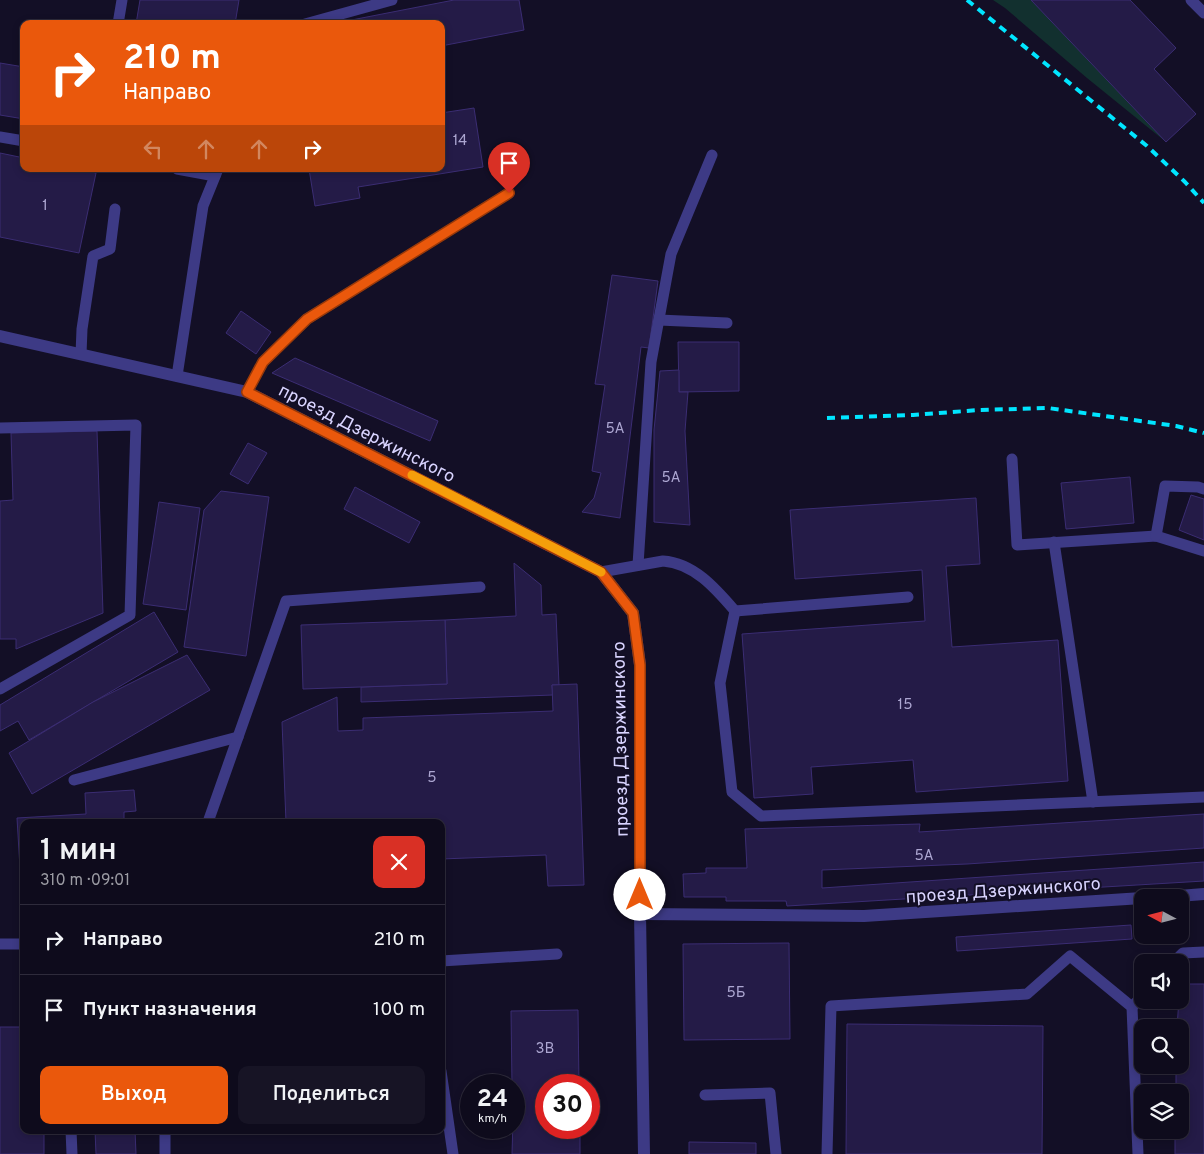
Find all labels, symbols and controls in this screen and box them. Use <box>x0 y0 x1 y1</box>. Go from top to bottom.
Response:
text: 210 m <box>123 37 221 81</box>
icon: right <box>40 40 105 105</box>
text: Направо <box>123 80 211 107</box>
house number: 14 <box>453 132 467 151</box>
icon: left <box>139 135 167 163</box>
icon: ahead <box>192 135 220 163</box>
icon: ahead <box>245 135 273 163</box>
icon: right <box>298 135 326 163</box>
pin <box>488 142 530 193</box>
icon: arrive <box>495 149 523 177</box>
house number: 1 <box>42 197 48 216</box>
street label: проезд Дзержинского <box>274 380 459 489</box>
house number: 5А <box>605 420 625 439</box>
house number: 5А <box>661 469 681 488</box>
street label: проезд Дзержинского <box>608 641 635 837</box>
house number: 15 <box>898 696 912 715</box>
house number: 5 <box>427 769 437 788</box>
text: 1 мин <box>40 833 117 870</box>
button: close <box>373 836 425 888</box>
house number: 5А <box>914 847 934 866</box>
position arrow <box>613 868 665 920</box>
text: 310 m · 09:01 <box>40 871 130 891</box>
street label: проезд Дзержинского <box>905 873 1101 910</box>
north arrow <box>1134 889 1189 944</box>
map controls <box>1134 889 1189 1139</box>
icon: right <box>40 926 68 954</box>
text: Направо <box>83 928 163 952</box>
text: 210 m <box>374 928 425 952</box>
button: sound <box>1134 954 1189 1009</box>
house number: 5Б <box>726 984 746 1003</box>
icon: arrive <box>40 996 68 1024</box>
text: Пункт назначения <box>83 998 257 1022</box>
text: 100 m <box>373 998 425 1022</box>
button: search <box>1134 1019 1189 1074</box>
house number: 3В <box>536 1040 554 1059</box>
button: Выход <box>40 1066 228 1124</box>
button: Поделиться <box>238 1066 425 1124</box>
speed limit sign: 30 <box>535 1074 600 1139</box>
text: 24 <box>477 1084 508 1116</box>
button: layers <box>1134 1084 1189 1139</box>
text: km/h <box>478 1111 507 1127</box>

